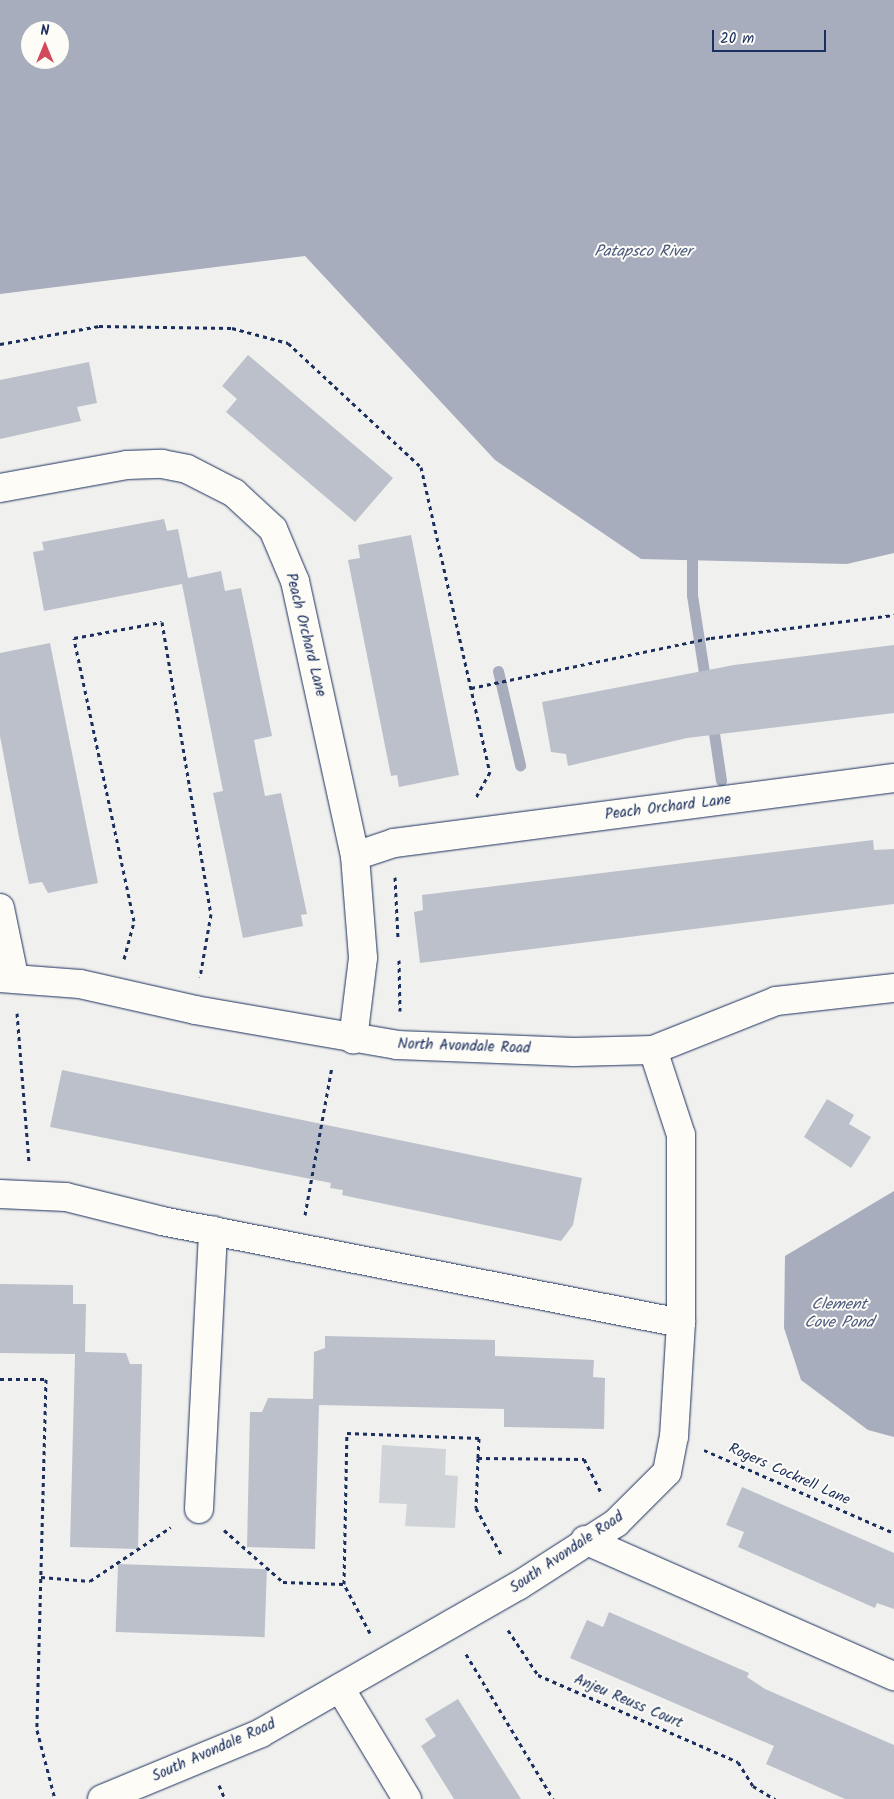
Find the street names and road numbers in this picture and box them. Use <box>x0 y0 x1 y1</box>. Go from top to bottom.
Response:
street label: Peach Orchard Lane <box>281 571 329 699</box>
street label: Peach Orchard Lane <box>604 791 732 825</box>
street label: North Avondale Road <box>397 1036 531 1058</box>
street label: Rogers Cockrell Lane <box>725 1440 853 1510</box>
street label: South Avondale Road <box>507 1508 627 1598</box>
street label: Anjeu Reuss Court <box>571 1671 685 1733</box>
street label: South Avondale Road <box>150 1716 278 1786</box>

